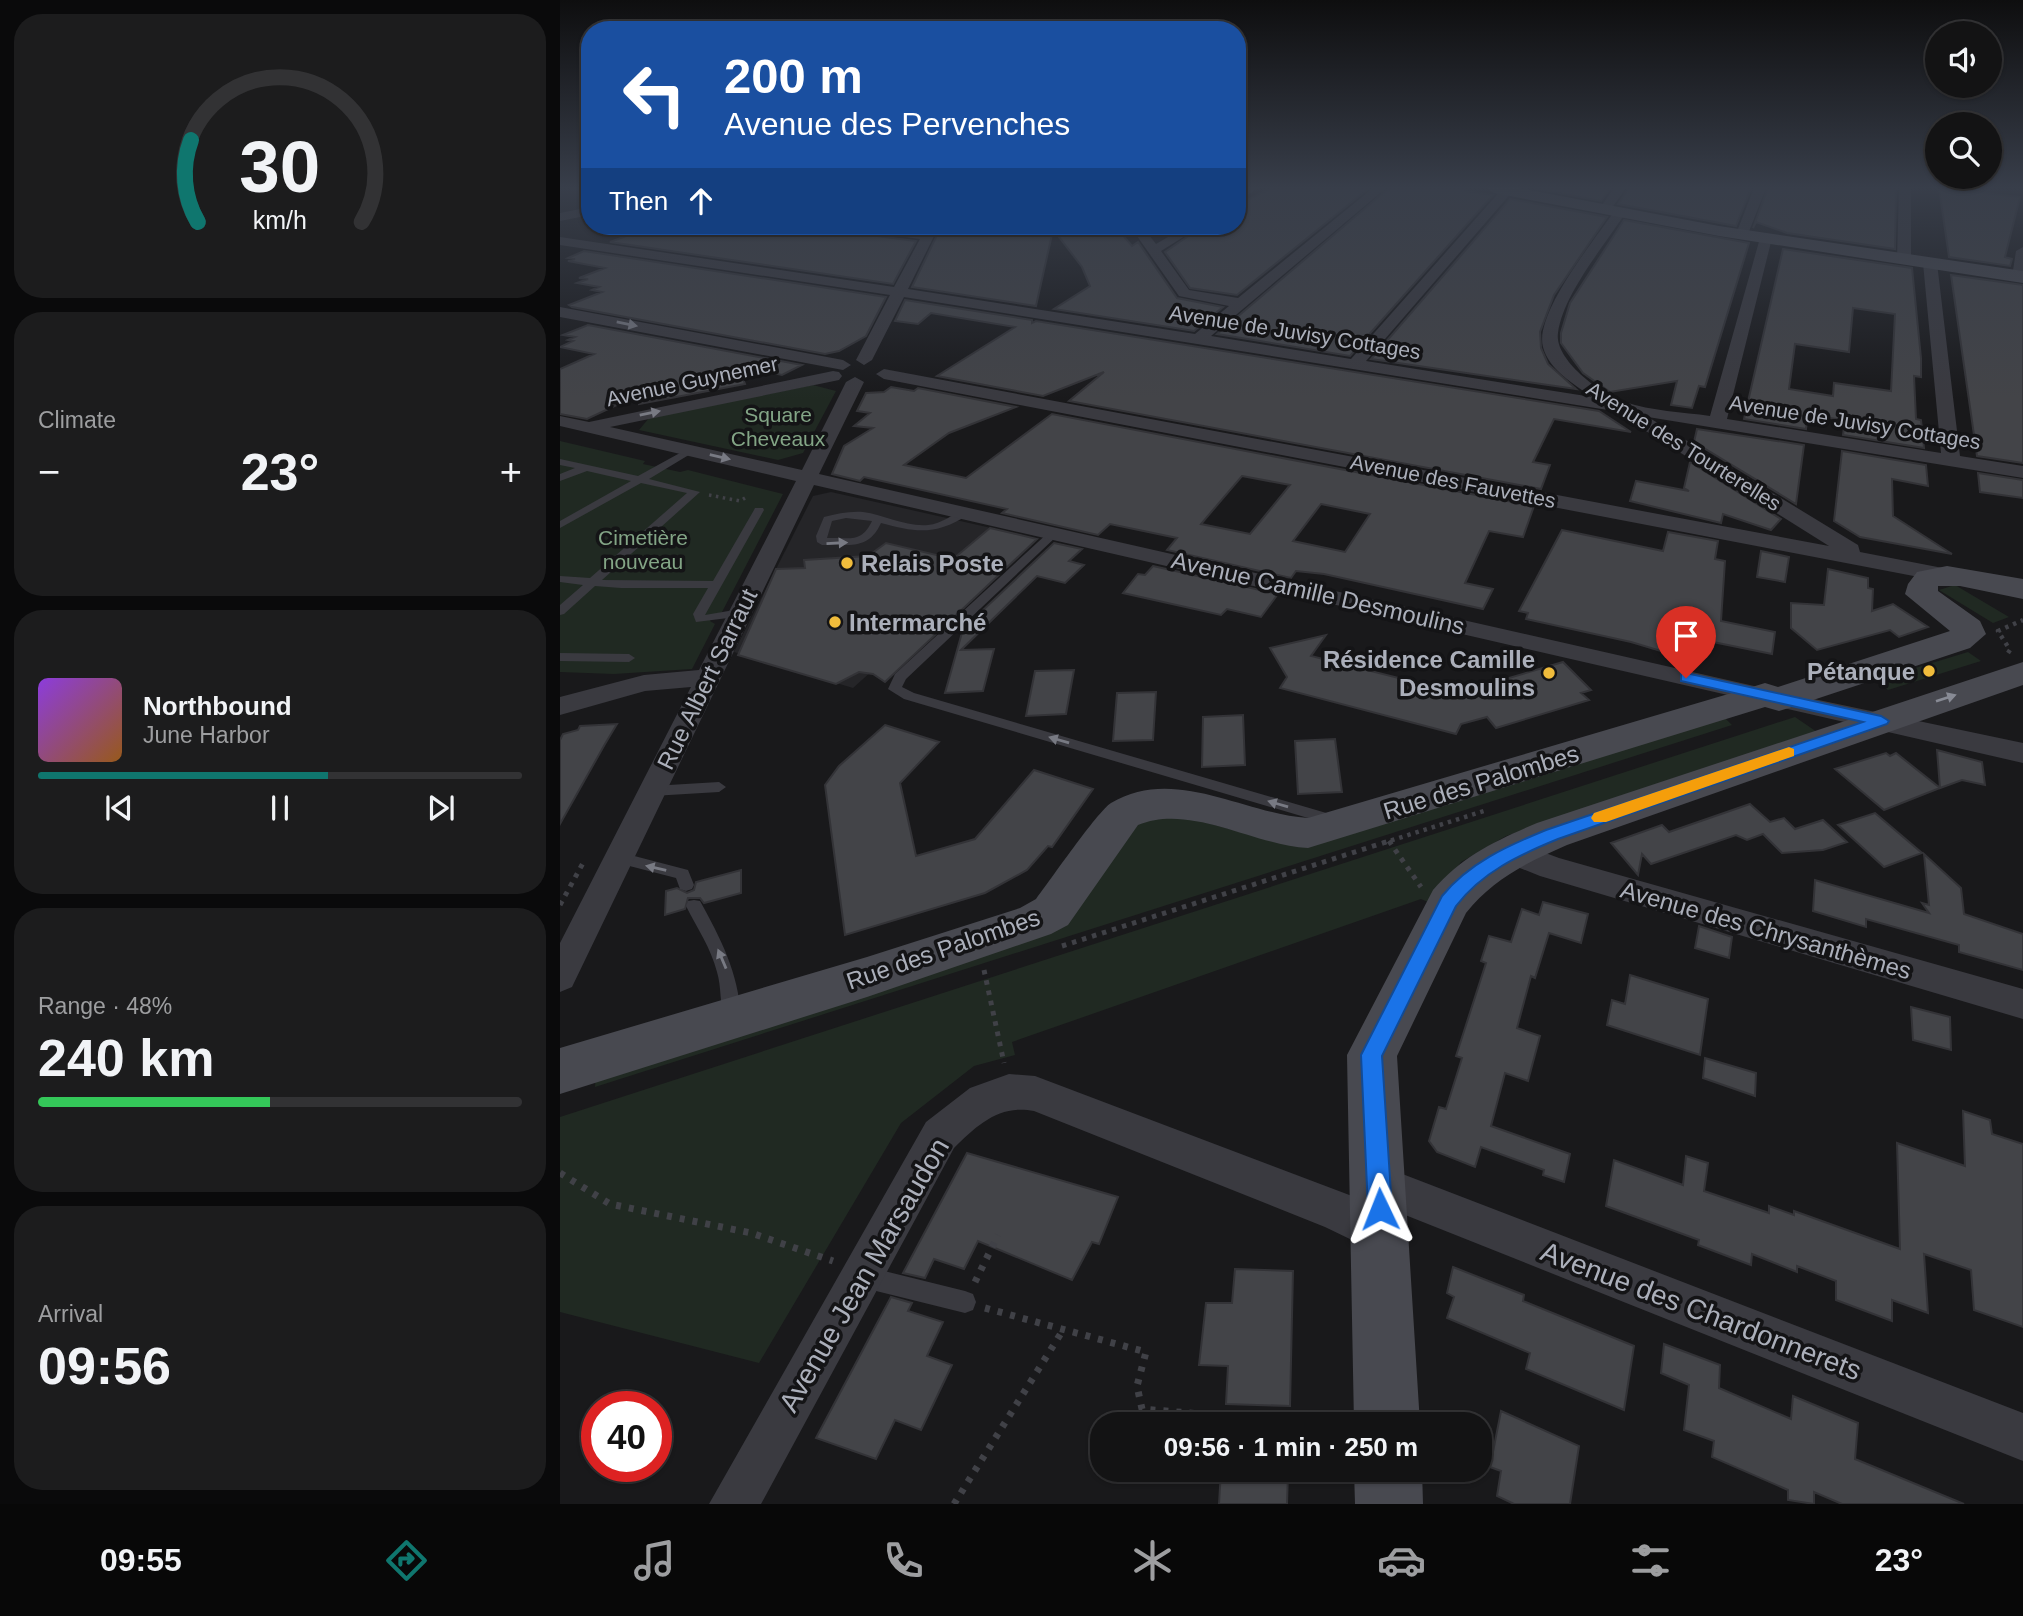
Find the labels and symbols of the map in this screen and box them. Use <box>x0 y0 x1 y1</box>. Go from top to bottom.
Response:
street label: Avenue de Juvisy Cottages <box>1168 301 1422 363</box>
one-way arrow <box>616 319 638 330</box>
street label: Avenue Guynemer <box>604 352 780 410</box>
street label: Avenue des Tourterelles <box>1583 377 1785 515</box>
street label: Avenue de Juvisy Cottages <box>1728 391 1982 453</box>
park label: Square Cheveaux <box>731 403 826 450</box>
one-way arrow <box>639 408 661 419</box>
street label: Avenue des Fauvettes <box>1348 450 1558 512</box>
one-way arrow <box>709 451 731 462</box>
park label: Cimetière nouveau <box>598 526 688 573</box>
one-way arrow <box>827 538 849 549</box>
street label: Avenue Camille Desmoulins <box>1169 546 1467 640</box>
place label: Relais Poste <box>861 550 1004 577</box>
marker: Relais Poste <box>839 555 855 571</box>
street label: Rue Albert Sarraut <box>652 584 763 774</box>
pin <box>1656 606 1716 678</box>
place label: Intermarché <box>849 609 986 636</box>
marker: Intermarché <box>827 614 843 630</box>
place label: Résidence Camille Desmoulins <box>1323 646 1535 701</box>
place label: Pétanque <box>1807 658 1915 685</box>
marker: Pétanque <box>1921 663 1937 679</box>
marker: Résidence Camille Desmoulins <box>1541 665 1557 681</box>
one-way arrow <box>1936 692 1957 703</box>
one-way arrow <box>1048 734 1070 745</box>
street label: Rue des Palombes <box>1380 739 1582 825</box>
one-way arrow <box>1267 798 1288 808</box>
one-way arrow <box>645 862 667 873</box>
street label: Avenue des Chrysanthèmes <box>1618 876 1914 984</box>
street label: Rue des Palombes <box>843 903 1043 995</box>
one-way arrow <box>716 949 728 969</box>
street label: Avenue Jean Marsaudon <box>773 1133 955 1417</box>
position arrow <box>1343 1172 1417 1246</box>
street label: Avenue des Chardonnerets <box>1537 1236 1865 1386</box>
speed limit sign: 40 <box>581 1391 672 1482</box>

